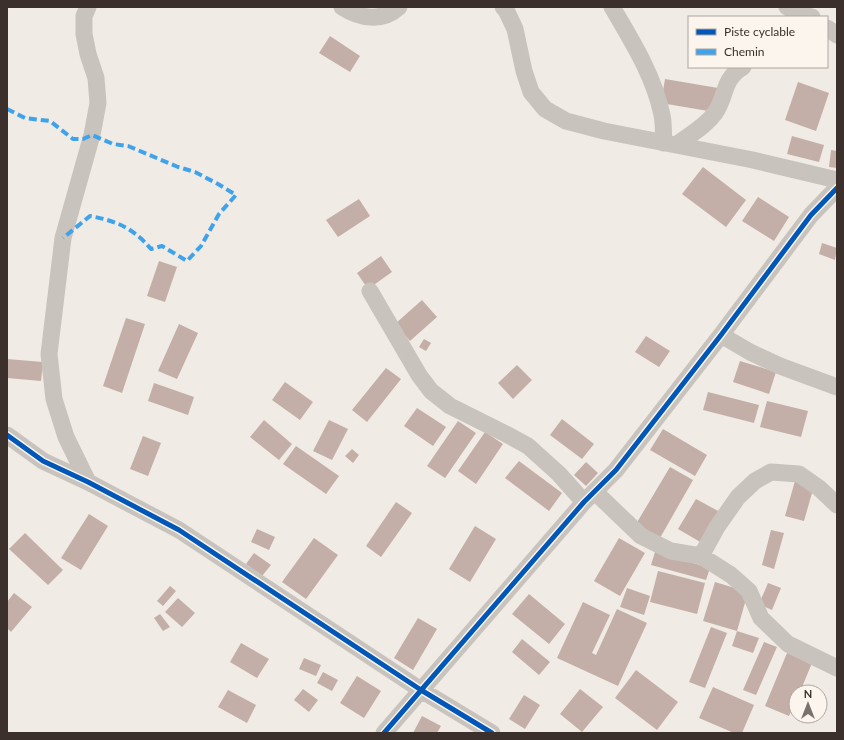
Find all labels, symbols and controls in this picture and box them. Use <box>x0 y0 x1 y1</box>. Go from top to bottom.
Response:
legend <box>688 16 828 68</box>
text: Piste cyclable <box>724 24 795 39</box>
text: Chemin <box>724 44 765 59</box>
north arrow <box>788 684 828 724</box>
text: N <box>804 687 812 700</box>

